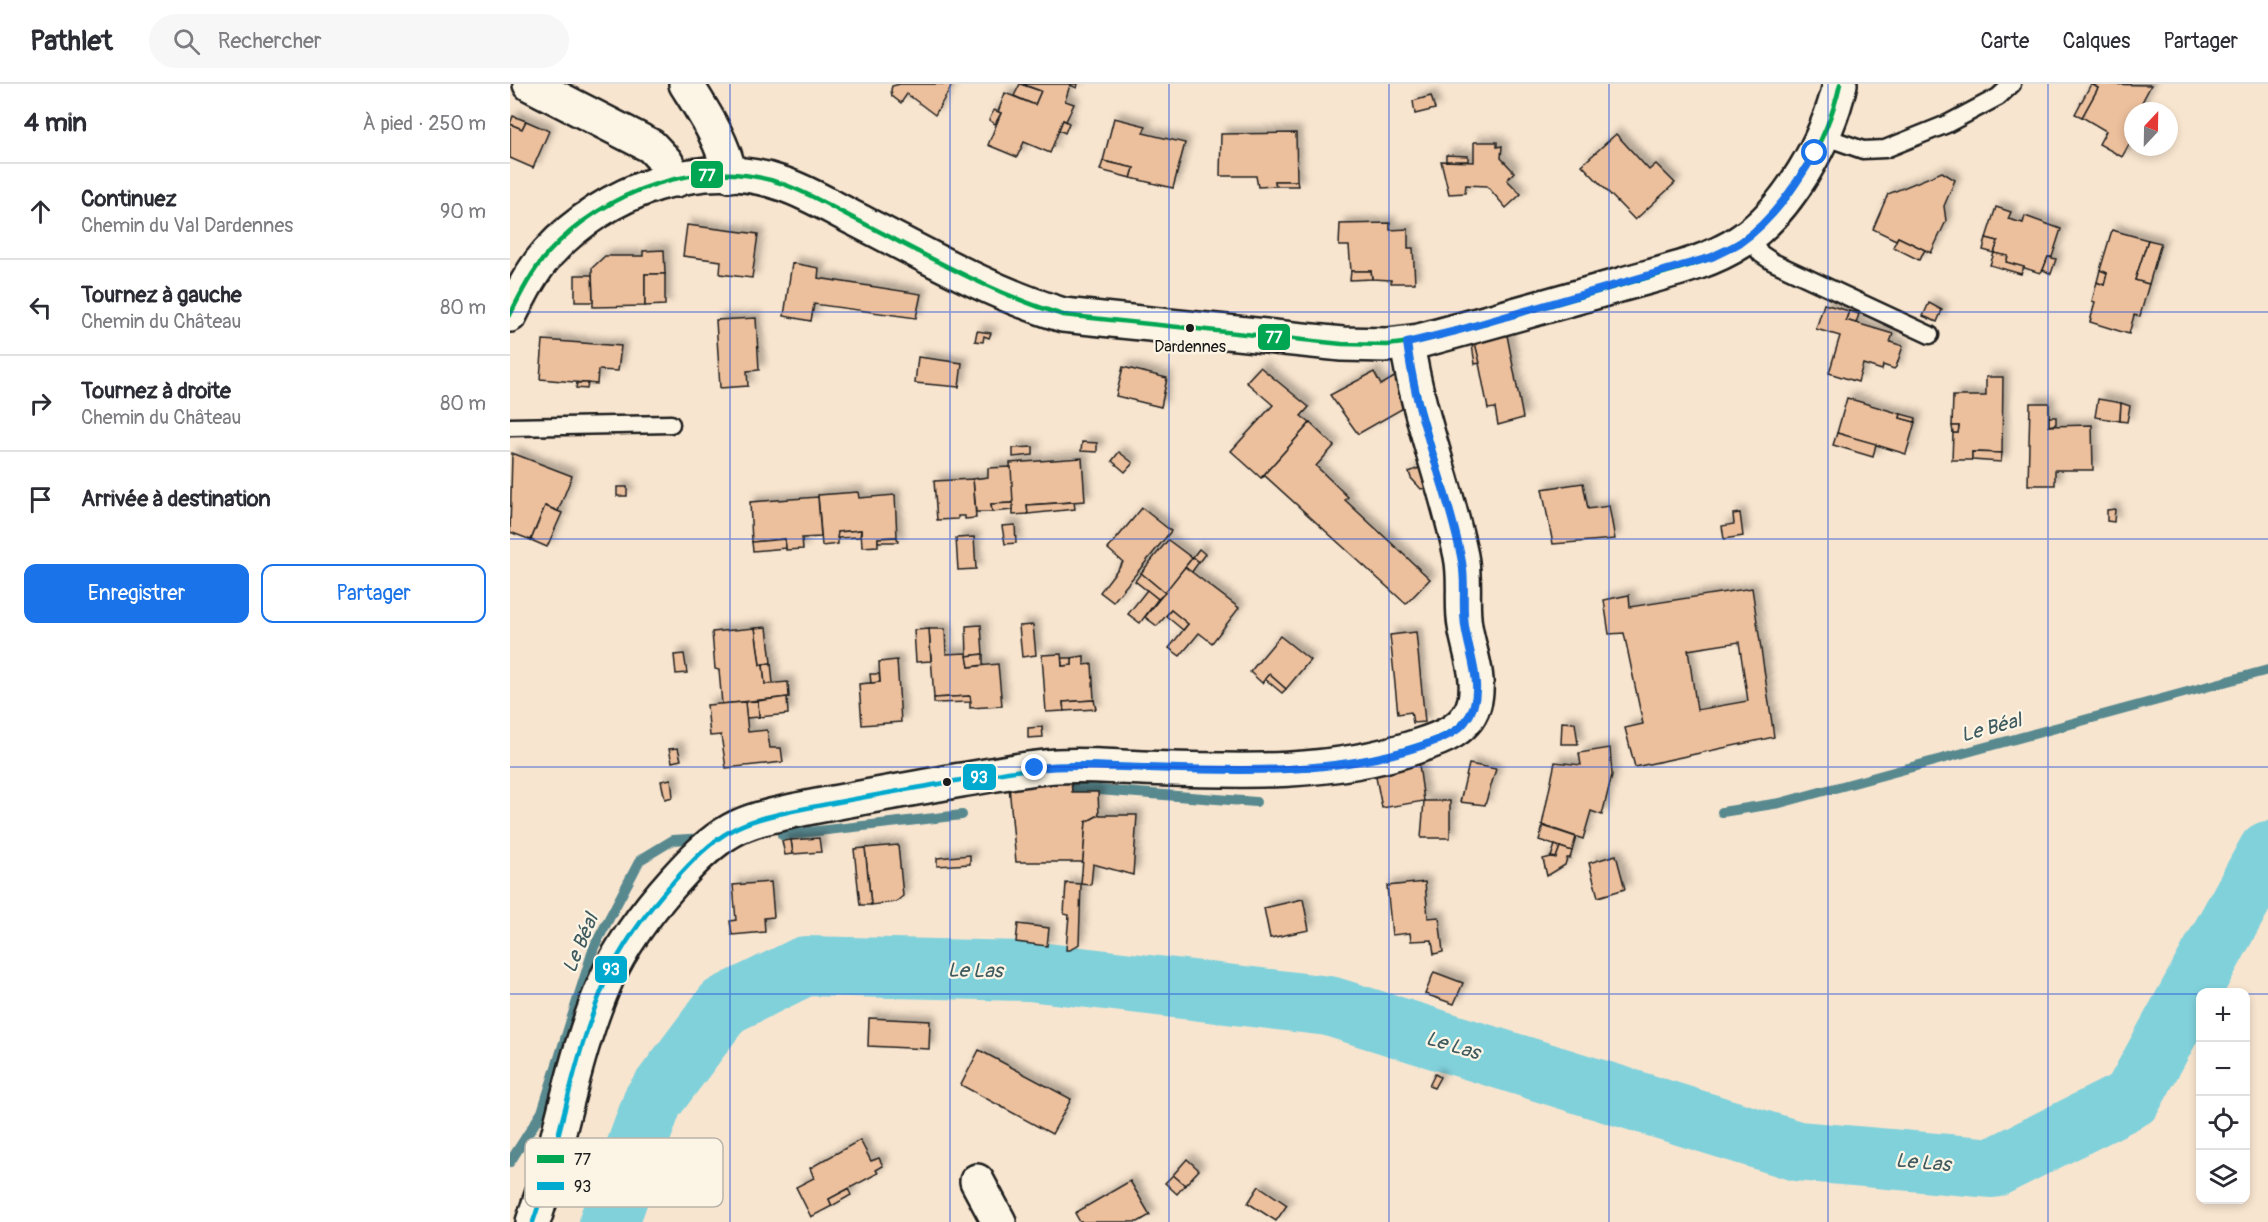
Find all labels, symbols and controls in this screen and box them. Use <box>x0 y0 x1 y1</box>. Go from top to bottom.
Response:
search box <box>149 14 569 68</box>
text: Pathlet <box>30 24 113 59</box>
icon: search <box>170 25 203 58</box>
text: Rechercher <box>218 27 322 55</box>
text: Carte <box>1980 28 2029 55</box>
text: Calques <box>2062 28 2130 55</box>
text: Partager <box>2163 28 2238 55</box>
north arrow <box>2124 102 2178 156</box>
text: 4 min <box>24 107 87 139</box>
text: À pied · 250 m <box>363 111 486 136</box>
route start <box>1801 139 1827 165</box>
line badge: 77 <box>690 160 724 189</box>
text: 77 <box>699 166 716 186</box>
text: Continuez <box>81 185 177 213</box>
icon: ahead <box>24 195 57 228</box>
text: 90 m <box>440 199 486 224</box>
text: Chemin du Val Dardennes <box>81 213 293 238</box>
text: Tournez à gauche <box>81 281 242 309</box>
icon: left <box>24 291 57 324</box>
text: 80 m <box>440 295 486 320</box>
text: Chemin du Château <box>81 309 241 334</box>
marker: Dardennes <box>1184 322 1196 334</box>
line badge: 77 <box>1257 323 1291 351</box>
text: 77 <box>1266 328 1283 348</box>
place label: Dardennes <box>1154 337 1226 357</box>
text: Tournez à droite <box>81 377 231 405</box>
icon: right <box>24 387 57 420</box>
text: 80 m <box>440 391 486 416</box>
text: Chemin du Château <box>81 405 241 430</box>
icon: arrive <box>24 483 57 516</box>
text: Arrivée à destination <box>81 485 271 513</box>
button: Enregistrer <box>24 564 249 623</box>
button: Partager <box>261 564 486 623</box>
water label: Le Béal <box>1958 707 2026 748</box>
route end <box>1021 754 1047 780</box>
line badge: 93 <box>962 763 997 791</box>
text: 93 <box>970 768 988 788</box>
unlabelled marker <box>941 776 953 788</box>
water label: Le Béal <box>557 908 605 976</box>
line badge: 93 <box>594 955 628 984</box>
water label: Le Las <box>947 958 1005 984</box>
text: 93 <box>602 960 620 980</box>
map controls <box>2196 988 2250 1204</box>
button: + <box>2196 988 2250 1042</box>
water label: Le Las <box>1423 1025 1485 1066</box>
button: − <box>2196 1042 2250 1096</box>
button: locate <box>2196 1096 2250 1150</box>
legend <box>525 1138 723 1207</box>
water label: Le Las <box>1894 1148 1953 1178</box>
text: 77 <box>574 1150 591 1170</box>
button: layers <box>2196 1150 2250 1204</box>
text: 93 <box>574 1177 591 1197</box>

